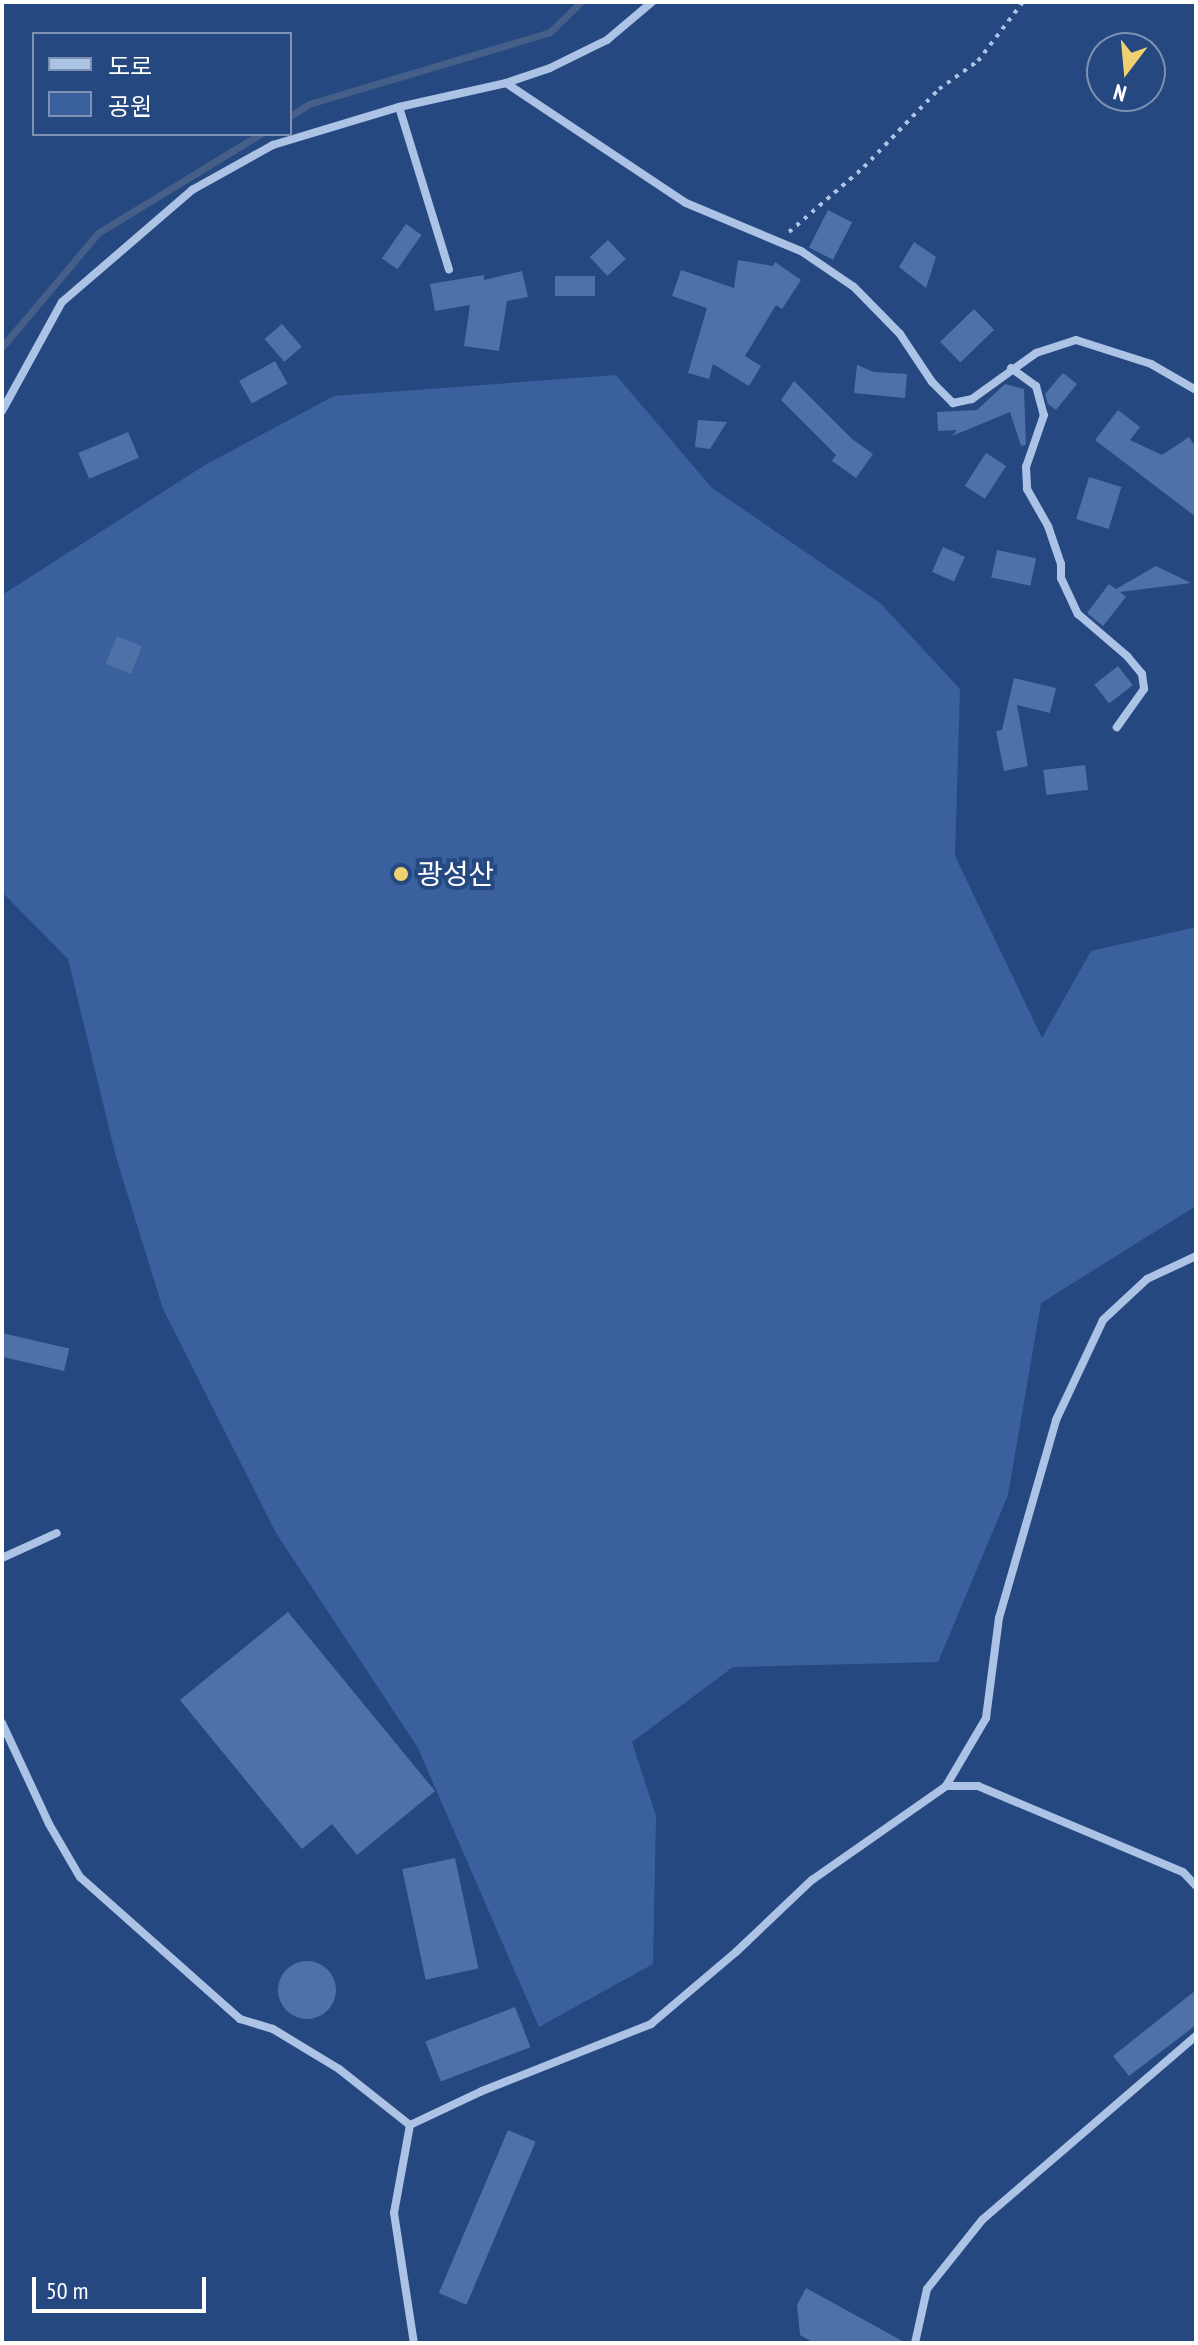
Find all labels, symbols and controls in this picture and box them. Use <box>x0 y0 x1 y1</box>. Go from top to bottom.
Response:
legend <box>32 32 292 136</box>
north arrow <box>1086 32 1166 112</box>
text: 도로 <box>108 51 152 82</box>
text: N <box>1110 78 1130 108</box>
text: 공원 <box>108 91 152 122</box>
place label: 광성산 <box>417 857 494 891</box>
marker: 광성산 <box>392 865 410 883</box>
scale bar <box>36 2261 210 2311</box>
text: 50 m <box>46 2275 88 2306</box>

